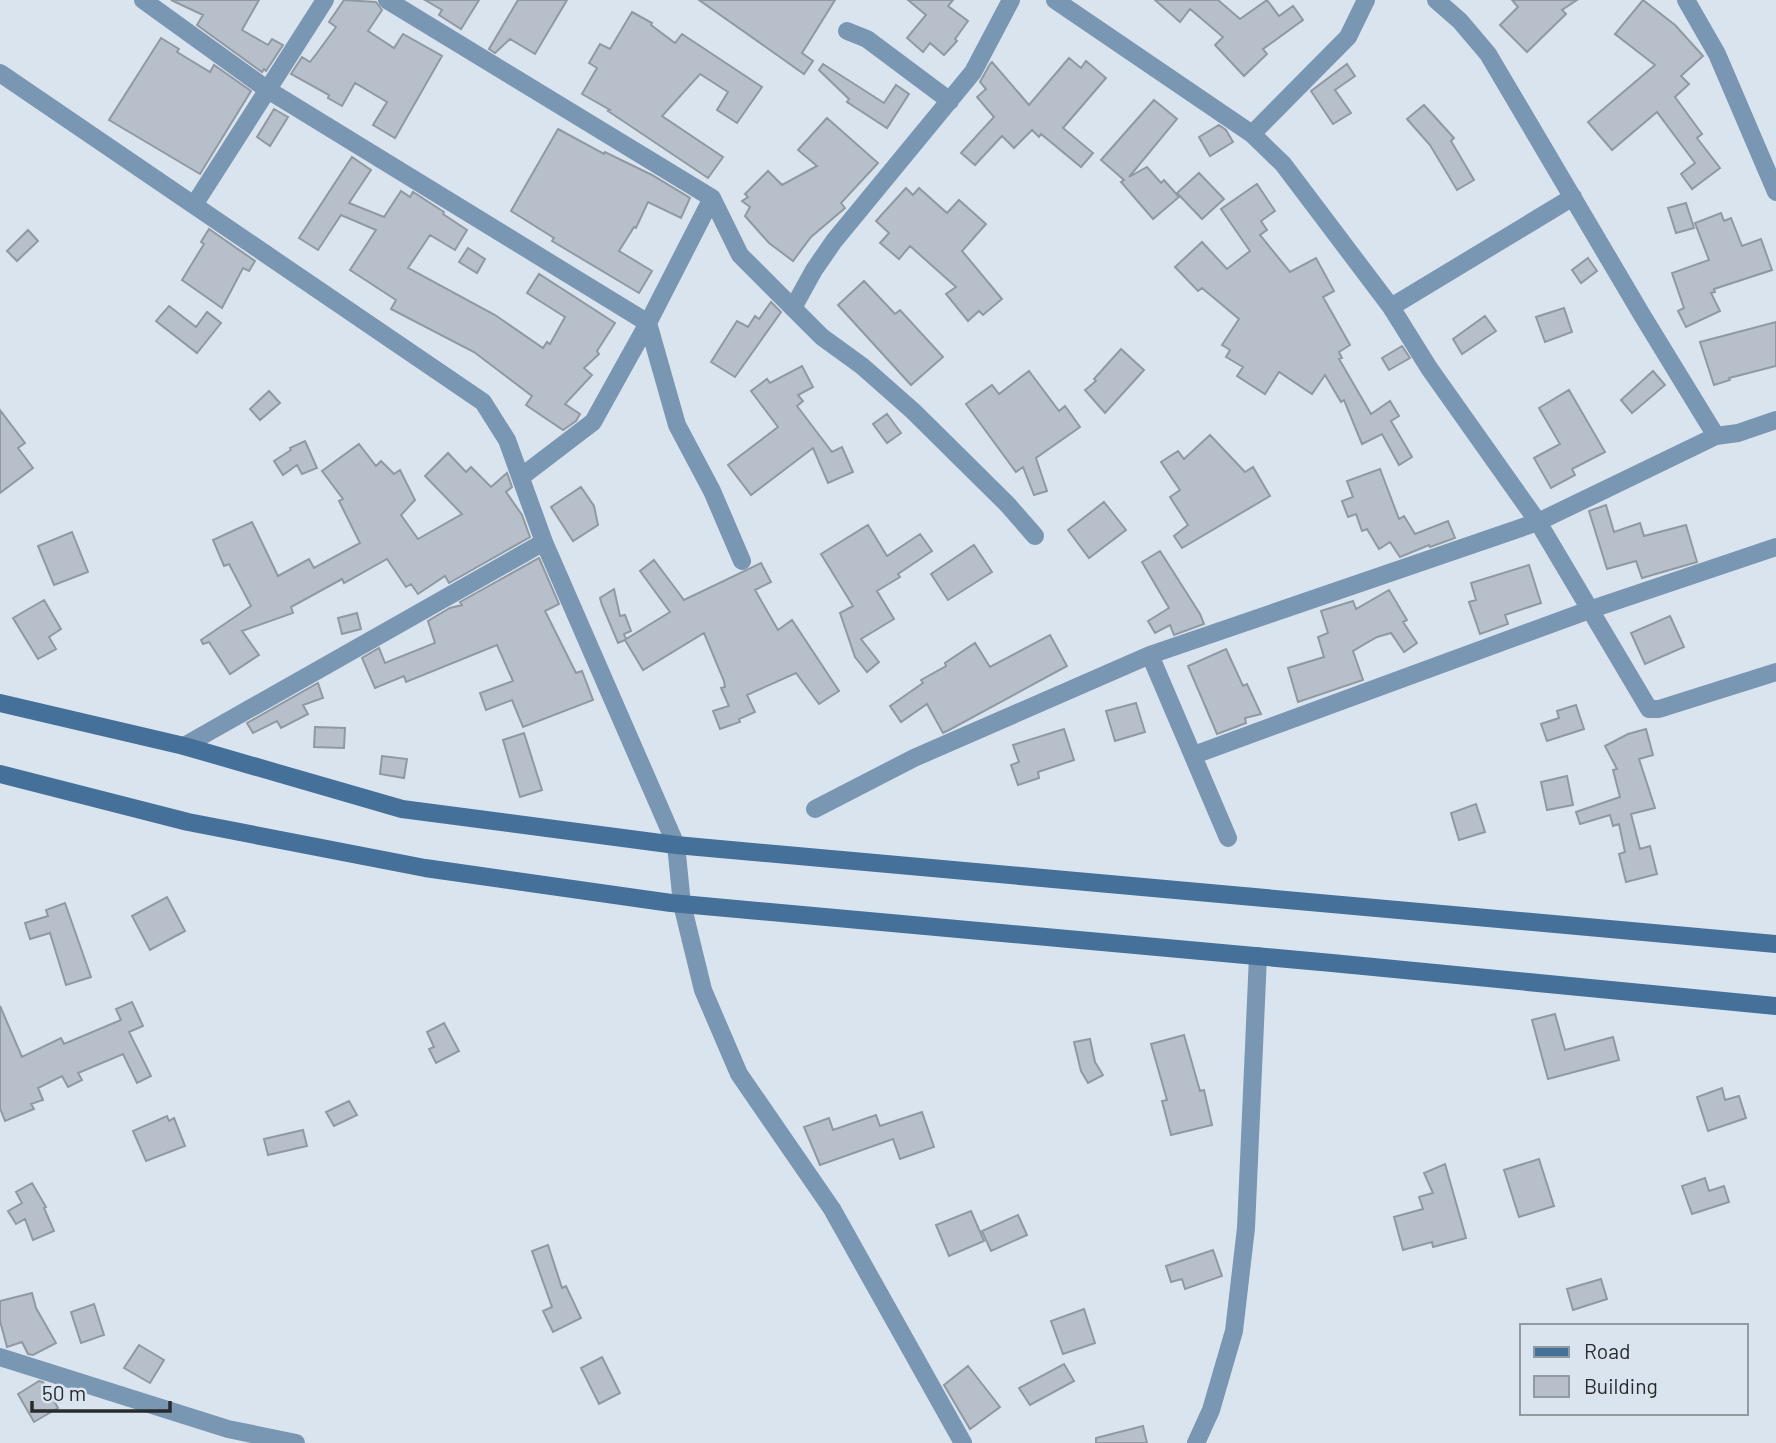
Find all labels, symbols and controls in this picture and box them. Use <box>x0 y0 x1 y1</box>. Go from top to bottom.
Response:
legend <box>1520 1324 1748 1415</box>
text: Road <box>1584 1338 1630 1363</box>
scale bar <box>32 1370 170 1414</box>
text: Building <box>1584 1373 1658 1398</box>
text: 50 m <box>42 1380 86 1405</box>

